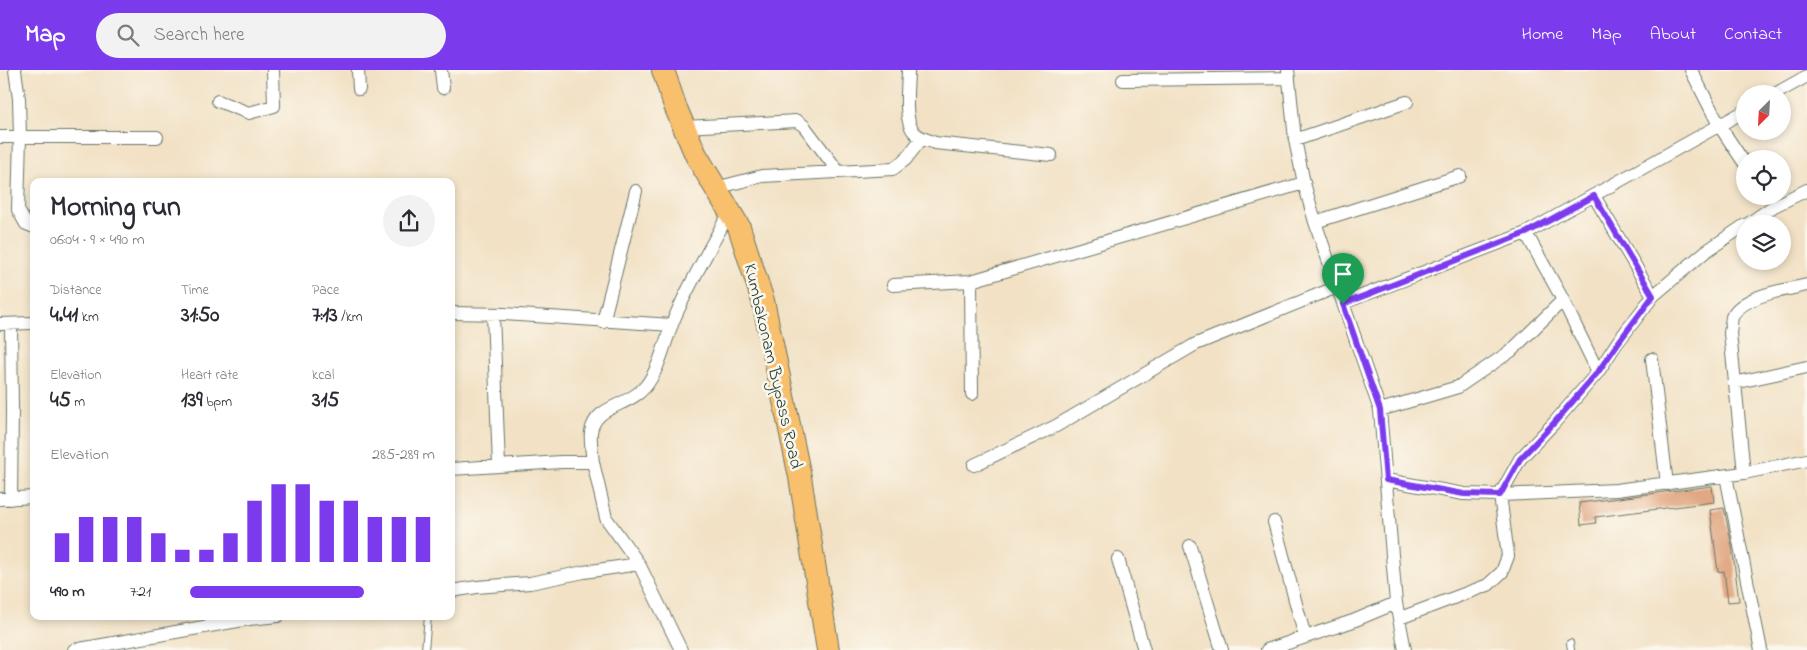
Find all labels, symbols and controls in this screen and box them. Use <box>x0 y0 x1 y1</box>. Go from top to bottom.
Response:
search box <box>96 13 446 58</box>
text: Map <box>25 18 66 53</box>
icon: search <box>114 21 142 49</box>
text: Search here <box>154 22 245 49</box>
text: Home <box>1522 22 1563 48</box>
text: Map <box>1591 22 1622 48</box>
text: About <box>1650 22 1696 48</box>
text: Contact <box>1724 22 1782 48</box>
north arrow <box>1736 85 1791 140</box>
map controls <box>1736 85 1791 270</box>
button: locate <box>1736 150 1791 205</box>
text: Morning run <box>50 188 181 229</box>
button: share <box>383 195 435 247</box>
button: layers <box>1736 215 1791 270</box>
text: 06:04 · 9 × 490 m <box>50 228 145 252</box>
pin <box>1322 253 1364 304</box>
icon: arrive <box>1329 260 1357 288</box>
street label: Kumbakonam Bypass Road <box>736 261 808 472</box>
text: Distance <box>50 280 102 301</box>
text: Time <box>181 280 209 301</box>
text: Pace <box>312 280 339 301</box>
text: 4.41 <box>50 301 78 331</box>
text: 31:50 <box>181 301 219 331</box>
text: 7:13 <box>312 301 338 331</box>
text: km <box>78 307 99 328</box>
text: /km <box>338 307 363 328</box>
text: Elevation <box>50 365 101 386</box>
text: Heart rate <box>181 365 238 386</box>
text: kcal <box>312 365 334 386</box>
text: 45 <box>50 386 71 416</box>
text: 139 <box>181 386 203 416</box>
text: 315 <box>312 386 339 416</box>
text: m <box>71 392 85 413</box>
text: bpm <box>203 392 232 413</box>
text: Elevation <box>50 443 109 467</box>
text: 285–289 m <box>372 443 435 467</box>
text: 490 m <box>50 580 85 604</box>
text: 7:21 <box>130 580 151 604</box>

